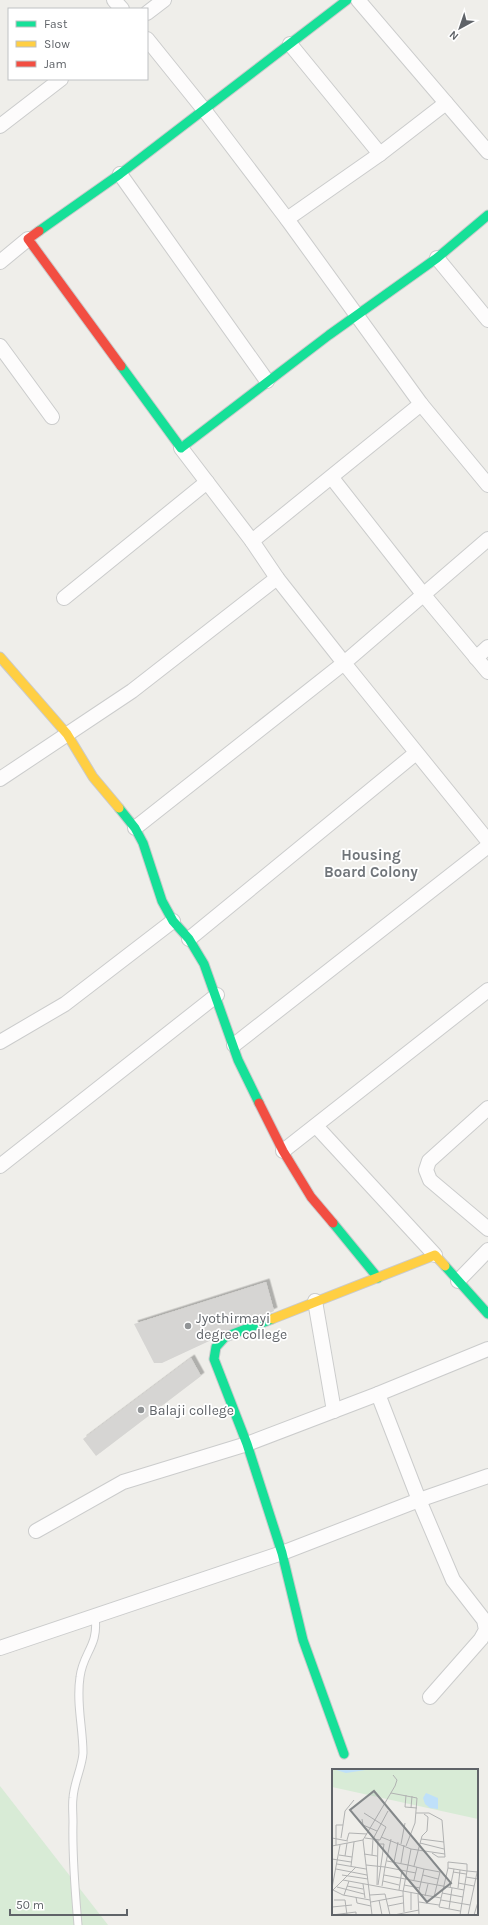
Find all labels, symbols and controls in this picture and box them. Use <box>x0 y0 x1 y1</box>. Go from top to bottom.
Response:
legend <box>8 8 148 80</box>
north arrow <box>440 8 480 48</box>
text: Fast <box>44 17 68 31</box>
text: N <box>447 28 461 43</box>
text: Slow <box>44 37 70 51</box>
text: Jam <box>44 57 67 71</box>
district label: Housing Board Colony <box>324 846 418 881</box>
place label: Jyothirmayi degree college <box>196 1310 287 1343</box>
marker: Jyothirmayi degree college <box>183 1321 193 1331</box>
place label: Balaji college <box>149 1402 234 1419</box>
marker: Balaji college <box>136 1405 146 1415</box>
inset map <box>332 1769 478 1915</box>
scale bar <box>10 1891 127 1917</box>
text: 50 m <box>16 1898 44 1912</box>

